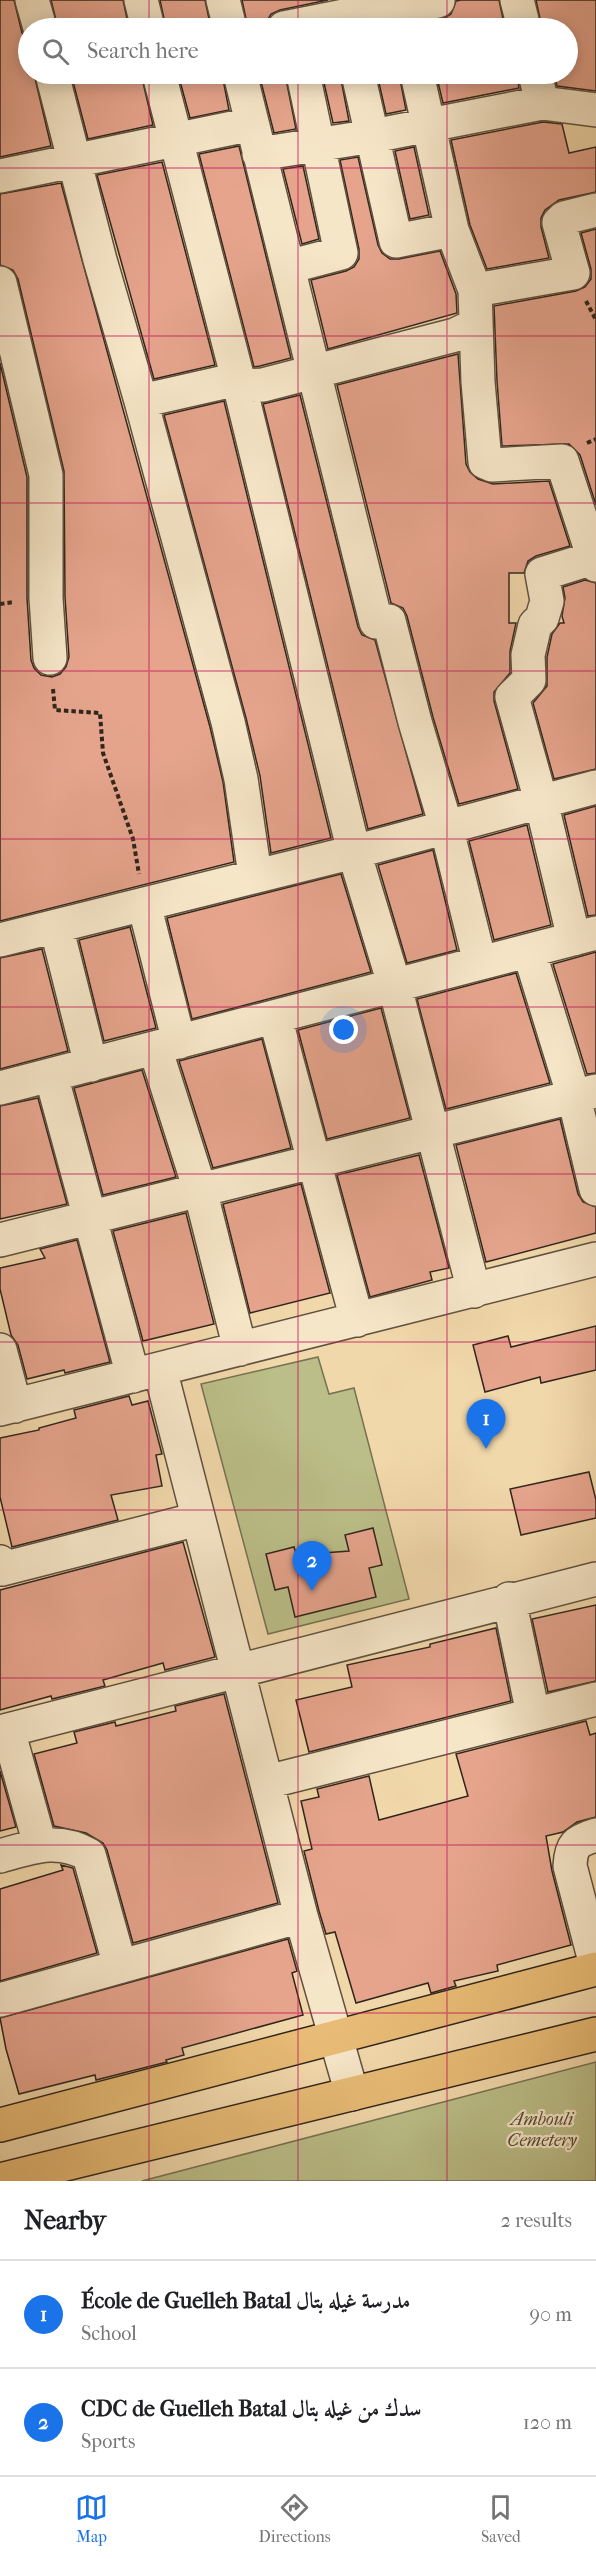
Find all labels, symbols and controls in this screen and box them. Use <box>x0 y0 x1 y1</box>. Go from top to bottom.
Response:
search box <box>18 18 578 84</box>
icon: search <box>39 35 72 68</box>
text: Search here <box>87 38 199 64</box>
your location <box>329 1015 358 1044</box>
pin: 1 <box>466 1400 506 1449</box>
pin: 2 <box>292 1542 332 1591</box>
park label: Ambouli Cemetery <box>507 2109 577 2151</box>
text: Nearby <box>24 2205 106 2236</box>
text: 2 results <box>501 2209 572 2232</box>
text: École de Guelleh Batal مدرسة غيله بتال <box>81 2288 410 2314</box>
text: 1 <box>40 2303 47 2326</box>
text: 90 m <box>530 2303 572 2326</box>
text: School <box>81 2322 137 2345</box>
text: CDC de Guelleh Batal سدك من غيله بتال <box>81 2396 421 2422</box>
text: 2 <box>38 2411 49 2434</box>
text: 120 m <box>523 2411 572 2434</box>
text: Sports <box>81 2430 135 2453</box>
tab: Map <box>75 2491 108 2546</box>
tab: Directions <box>259 2491 331 2546</box>
tab: Saved <box>481 2491 521 2546</box>

